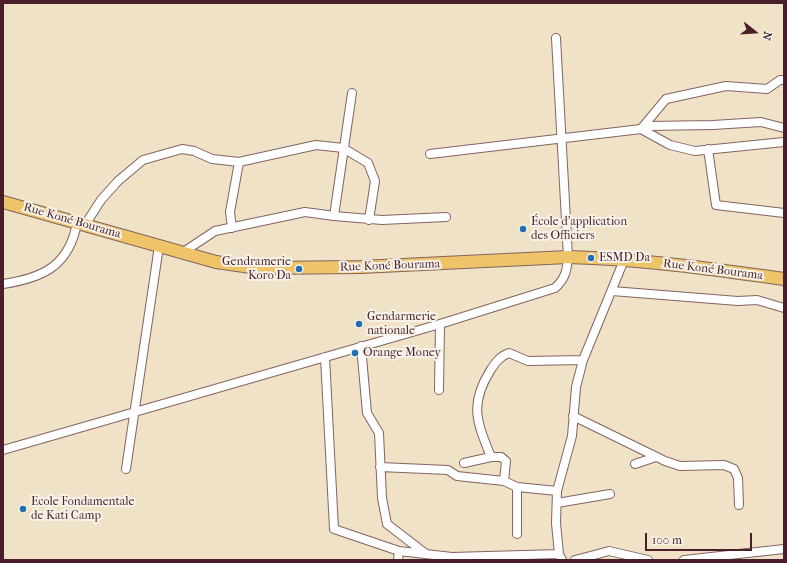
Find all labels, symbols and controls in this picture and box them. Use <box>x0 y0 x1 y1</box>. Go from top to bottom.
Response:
north arrow <box>735 12 775 52</box>
text: N <box>760 30 774 42</box>
street label: Rue Koné Bourama <box>22 200 122 242</box>
place label: École d'application des Officiers <box>531 215 627 243</box>
marker: École d'application des Officiers <box>518 224 528 234</box>
place label: ESMD Da <box>599 251 650 265</box>
marker: ESMD Da <box>586 253 596 263</box>
place label: Gendramerie Koro Da <box>222 255 291 283</box>
street label: Rue Koné Bourama <box>340 257 440 275</box>
street label: Rue Koné Bourama <box>662 257 764 283</box>
marker: Gendramerie Koro Da <box>294 264 304 274</box>
place label: Gendarmerie nationale <box>367 310 436 338</box>
marker: Gendarmerie nationale <box>354 319 364 329</box>
place label: Orange Money <box>363 346 441 360</box>
marker: Orange Money <box>350 348 360 358</box>
place label: Ecole Fondamentale de Kati Camp <box>31 495 134 523</box>
marker: Ecole Fondamentale de Kati Camp <box>18 504 28 514</box>
scale bar <box>647 525 754 551</box>
text: 100 m <box>652 533 682 547</box>

